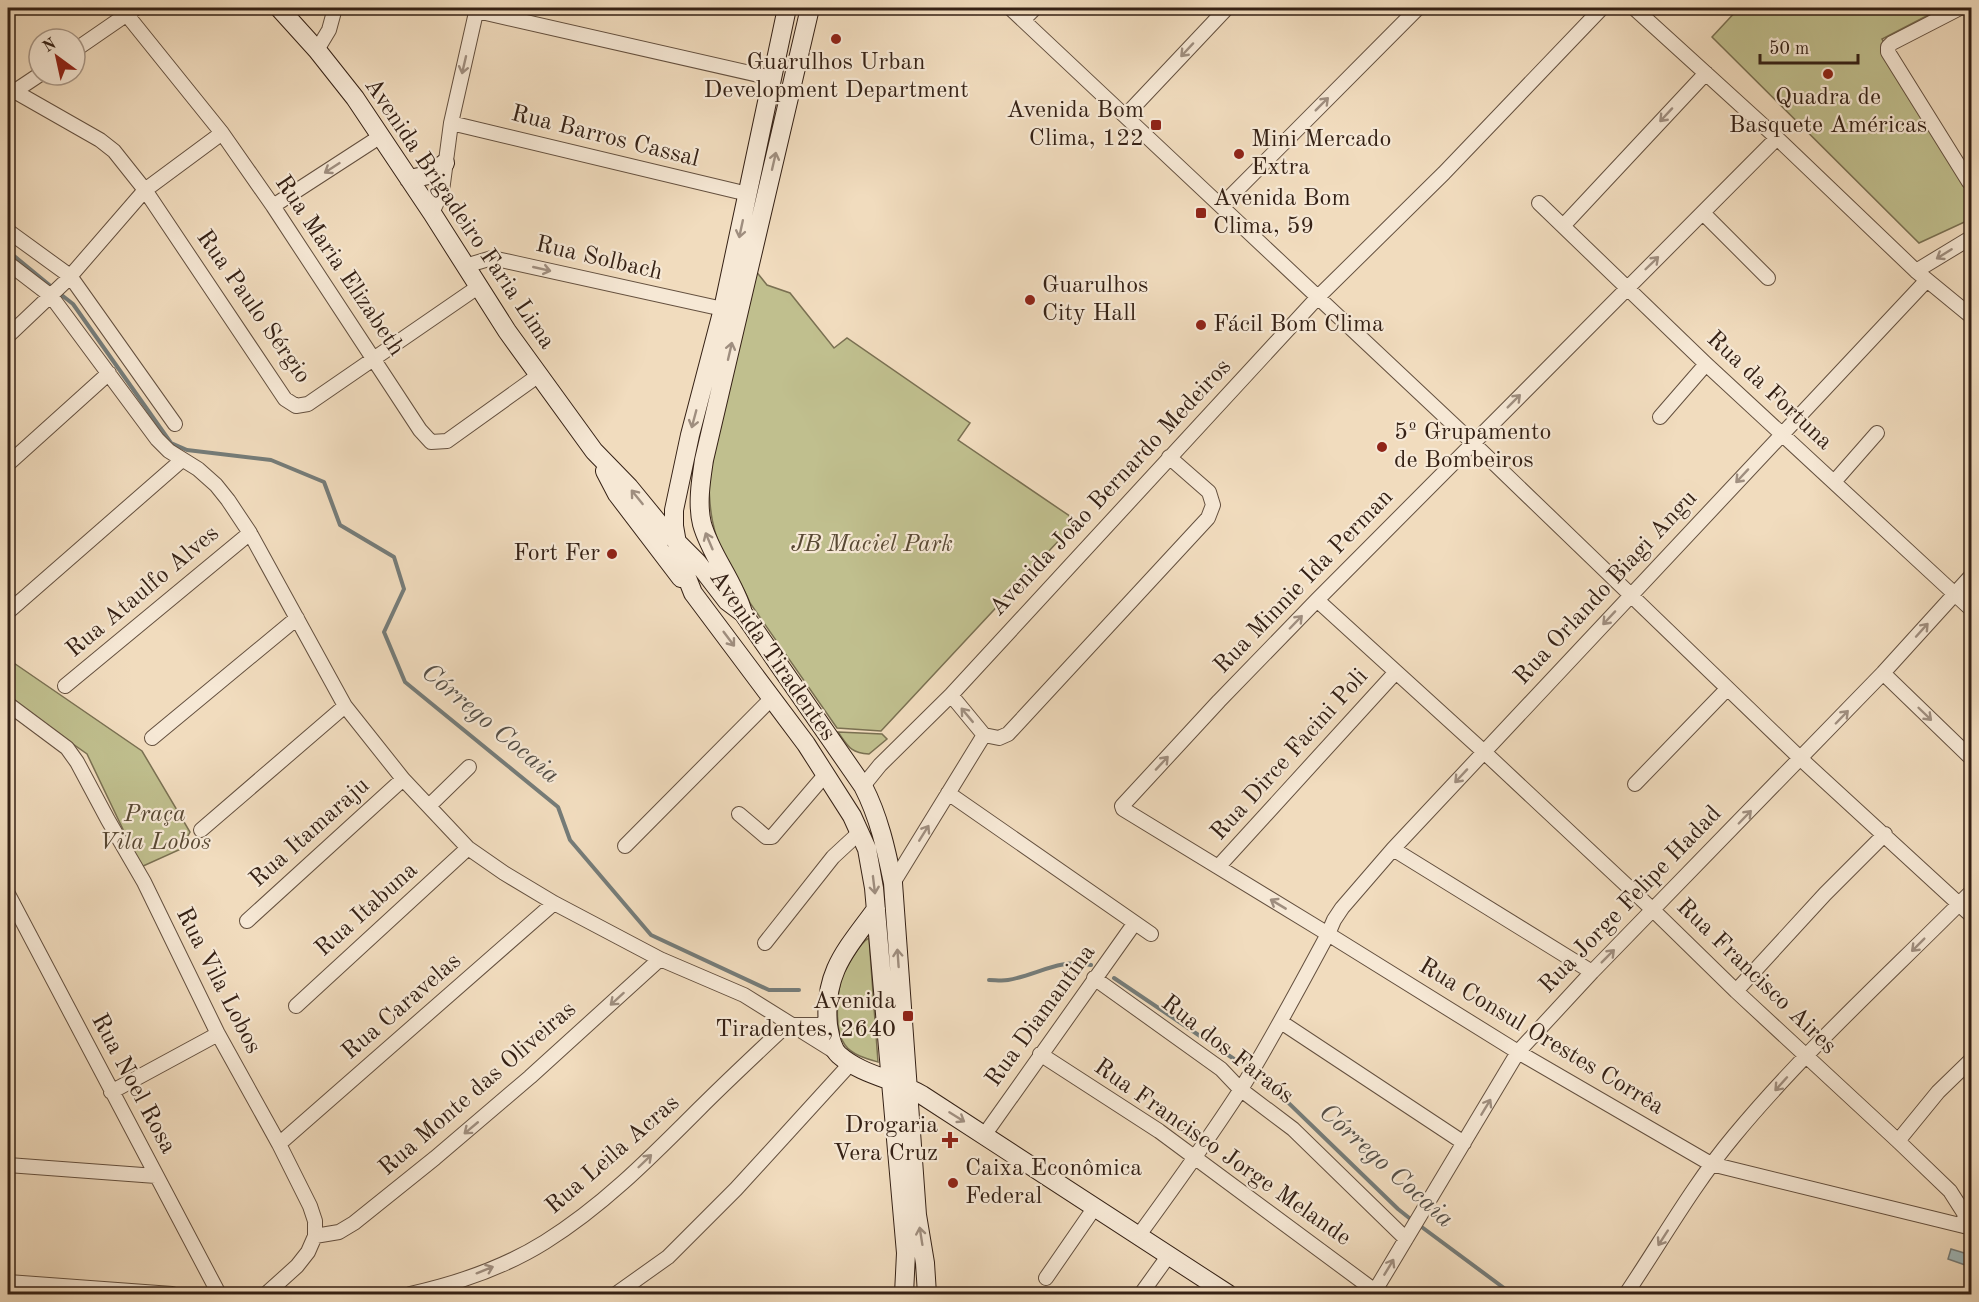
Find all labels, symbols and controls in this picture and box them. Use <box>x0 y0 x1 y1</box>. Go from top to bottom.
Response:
north arrow <box>27 27 87 87</box>
scale bar <box>1760 27 1858 65</box>
marker: Guarulhos Urban Development Department <box>829 32 843 46</box>
text: N <box>40 36 60 56</box>
text: 50 m <box>1769 40 1809 58</box>
one-way arrow <box>1180 43 1194 58</box>
place label: Guarulhos Urban Development Department <box>703 51 969 103</box>
one-way arrow <box>458 55 470 74</box>
marker: Quadra de Basquete Américas <box>1821 67 1835 81</box>
street label: Avenida Brigadeiro Faria Lima <box>359 74 559 354</box>
place label: Quadra de Basquete Américas <box>1729 86 1927 138</box>
one-way arrow <box>1315 96 1330 111</box>
place label: Avenida Bom Clima, 122 <box>1007 99 1144 151</box>
street label: Rua Barros Cassal <box>509 102 701 172</box>
one-way arrow <box>1659 108 1673 123</box>
marker: Avenida Bom Clima, 122 <box>1149 118 1163 132</box>
place label: Mini Mercado Extra <box>1251 128 1392 180</box>
marker: Mini Mercado Extra <box>1232 147 1246 161</box>
one-way arrow <box>769 152 781 171</box>
one-way arrow <box>324 162 340 174</box>
street label: Rua Maria Elizabeth <box>270 171 408 361</box>
place label: Avenida Bom Clima, 59 <box>1213 187 1350 239</box>
marker: Avenida Bom Clima, 59 <box>1194 206 1208 220</box>
one-way arrow <box>734 220 746 239</box>
street label: Rua Paulo Sérgio <box>191 226 315 388</box>
street label: Rua Solbach <box>533 233 665 285</box>
one-way arrow <box>1936 248 1953 260</box>
one-way arrow <box>1644 255 1659 270</box>
one-way arrow <box>532 264 551 276</box>
place label: Guarulhos City Hall <box>1042 274 1148 326</box>
marker: Guarulhos City Hall <box>1023 293 1037 307</box>
place label: Fácil Bom Clima <box>1213 313 1384 337</box>
marker: Fácil Bom Clima <box>1194 318 1208 332</box>
street label: Rua da Fortuna <box>1702 327 1837 455</box>
one-way arrow <box>724 342 736 361</box>
street label: Avenida João Bernardo Medeiros <box>986 355 1236 621</box>
one-way arrow <box>1506 393 1521 408</box>
one-way arrow <box>688 409 700 428</box>
place label: 5º Grupamento de Bombeiros <box>1394 421 1551 473</box>
marker: 5º Grupamento de Bombeiros <box>1375 440 1389 454</box>
one-way arrow <box>1735 468 1749 483</box>
street label: Rua Minnie Ida Perman <box>1210 485 1398 679</box>
street label: Rua Orlando Biagi Angu <box>1510 486 1702 690</box>
one-way arrow <box>631 489 644 505</box>
street label: Rua Ataulfo Alves <box>62 521 224 663</box>
one-way arrow <box>703 533 714 551</box>
park label: JB Maciel Park <box>791 533 953 557</box>
place label: Fort Fer <box>513 542 600 566</box>
marker: Fort Fer <box>605 547 619 561</box>
street label: Avenida Tiradentes <box>704 567 840 745</box>
one-way arrow <box>1601 611 1616 626</box>
one-way arrow <box>1289 614 1304 629</box>
one-way arrow <box>1915 623 1929 638</box>
one-way arrow <box>723 631 736 647</box>
water label: Córrego Cocaia <box>416 659 564 789</box>
street label: Rua Dirce Facini Poli <box>1207 665 1373 845</box>
one-way arrow <box>961 707 974 723</box>
one-way arrow <box>1917 707 1932 721</box>
one-way arrow <box>1834 709 1849 724</box>
one-way arrow <box>1155 755 1169 770</box>
one-way arrow <box>1453 768 1468 783</box>
street label: Rua Itamaraju <box>246 773 374 893</box>
street label: Rua Jorge Felipe Hadad <box>1535 802 1727 998</box>
park label: Praça Vila Lobos <box>99 803 211 855</box>
one-way arrow <box>1737 809 1752 824</box>
one-way arrow <box>918 825 930 842</box>
street label: Rua Itabuna <box>311 858 423 962</box>
one-way arrow <box>868 874 879 894</box>
street label: Rua Francisco Aires <box>1671 895 1841 1059</box>
one-way arrow <box>1270 897 1287 909</box>
street label: Rua Vila Lobos <box>171 904 265 1058</box>
one-way arrow <box>1910 937 1925 952</box>
street label: Rua Diamantina <box>982 940 1101 1091</box>
one-way arrow <box>1601 948 1615 963</box>
street label: Rua Caravelas <box>338 949 466 1065</box>
one-way arrow <box>892 949 903 969</box>
street label: Rua Consul Orestes Corrêa <box>1414 954 1668 1120</box>
place label: Avenida Tiradentes, 2640 <box>715 990 896 1042</box>
street label: Rua dos Faraós <box>1156 991 1298 1109</box>
one-way arrow <box>610 992 625 1006</box>
street label: Rua Monte das Oliveiras <box>375 997 581 1181</box>
marker: Avenida Tiradentes, 2640 <box>901 1009 915 1023</box>
street label: Rua Noel Rosa <box>86 1010 180 1158</box>
street label: Rua Francisco Jorge Melande <box>1089 1055 1355 1251</box>
one-way arrow <box>1774 1076 1788 1091</box>
street label: Rua Leila Acras <box>542 1091 684 1219</box>
water label: Córrego Cocaia <box>1314 1099 1458 1233</box>
one-way arrow <box>1480 1099 1492 1116</box>
one-way arrow <box>948 1111 965 1123</box>
place label: Drogaria Vera Cruz <box>833 1114 938 1166</box>
one-way arrow <box>463 1121 479 1134</box>
marker: Drogaria Vera Cruz <box>943 1133 957 1147</box>
one-way arrow <box>637 1155 652 1169</box>
place label: Caixa Econômica Federal <box>965 1157 1142 1209</box>
marker: Caixa Econômica Federal <box>946 1176 960 1190</box>
one-way arrow <box>915 1227 926 1247</box>
one-way arrow <box>1656 1230 1669 1247</box>
one-way arrow <box>1384 1259 1396 1276</box>
one-way arrow <box>475 1264 494 1275</box>

